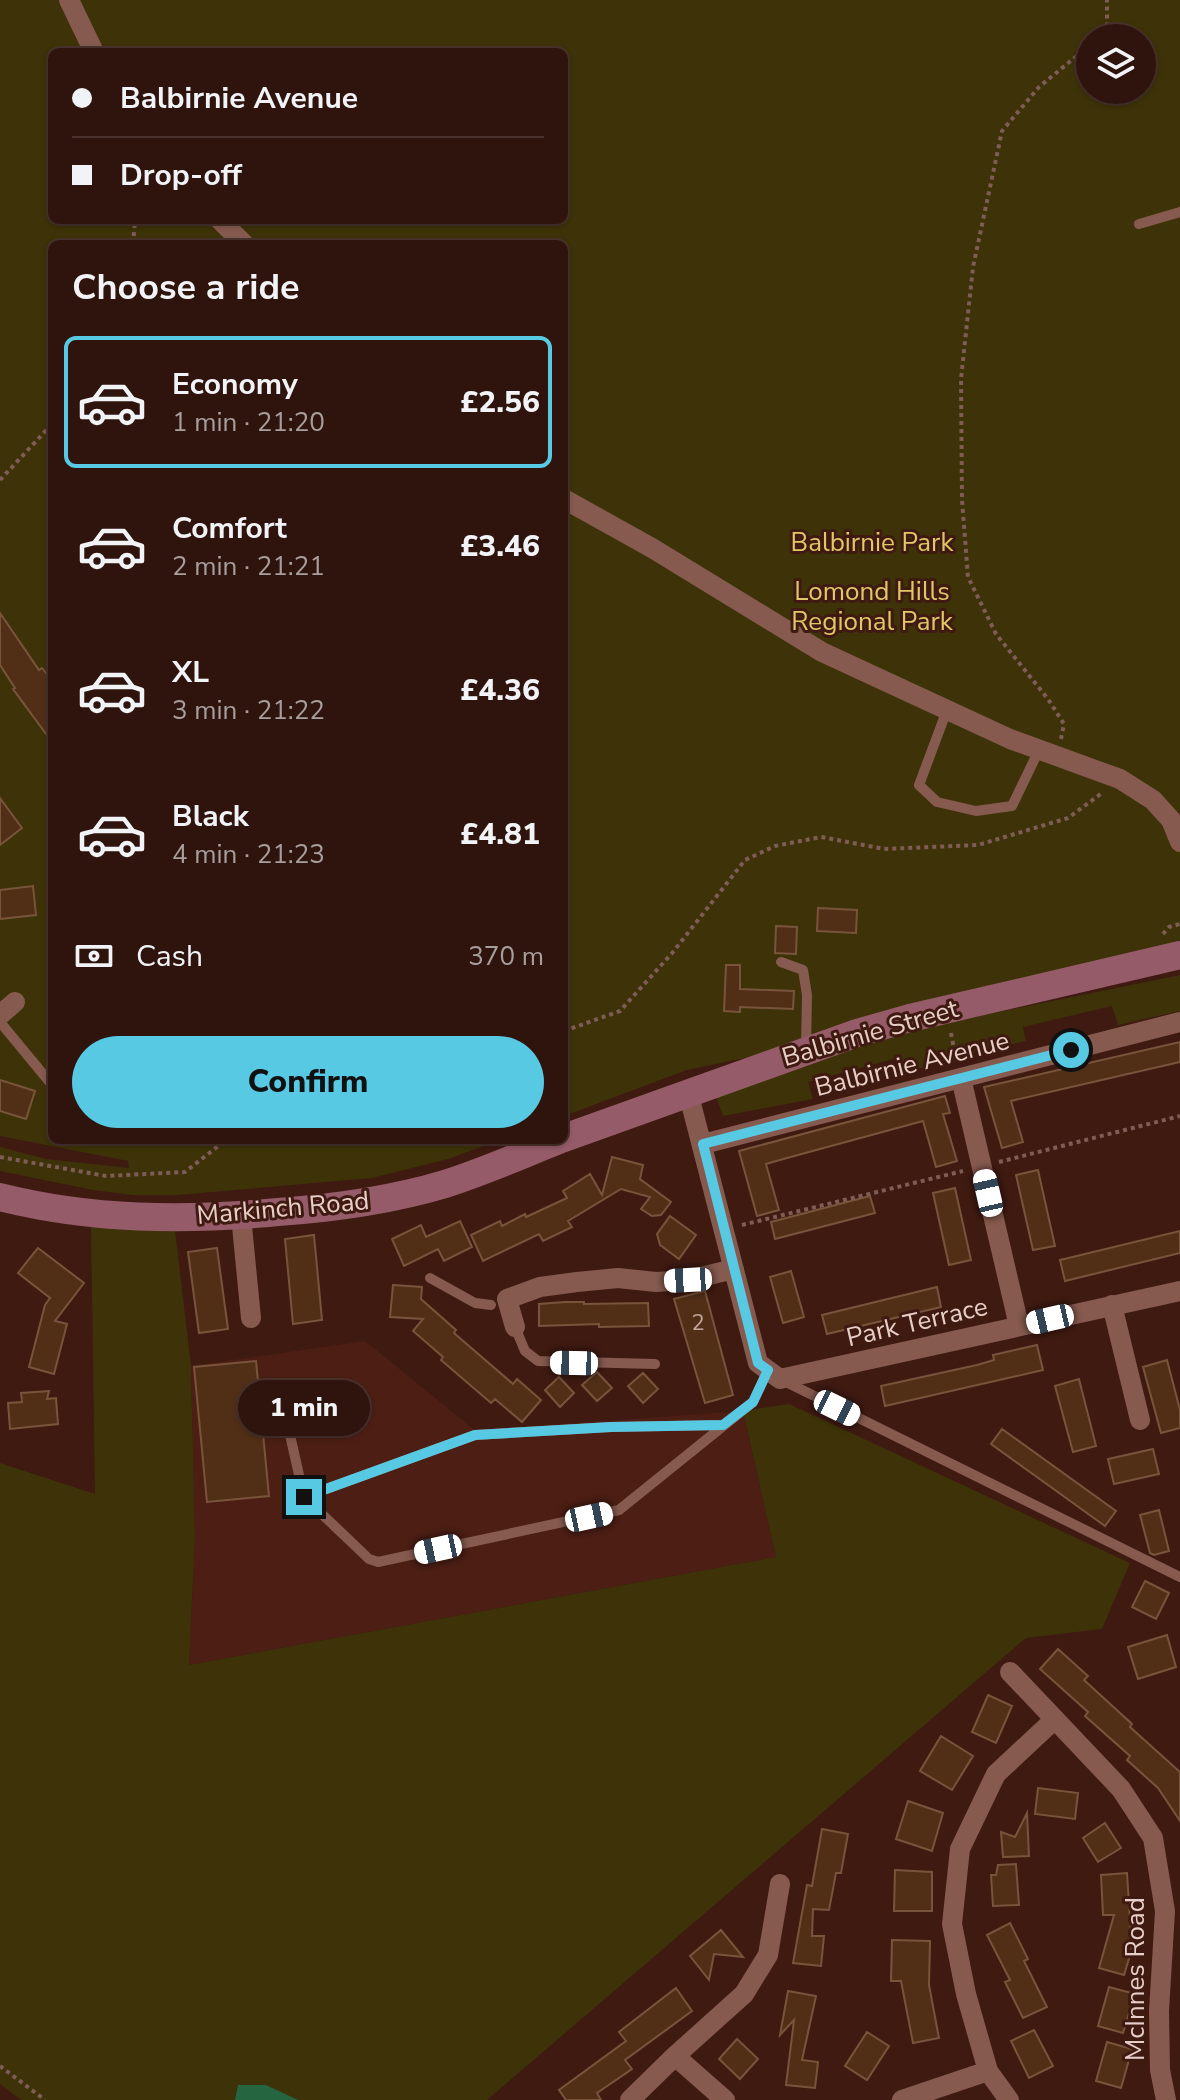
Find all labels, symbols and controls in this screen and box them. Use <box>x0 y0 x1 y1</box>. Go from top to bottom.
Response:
map controls <box>1076 24 1156 104</box>
button: layers <box>1076 24 1156 104</box>
text: Balbirnie Avenue <box>120 78 358 119</box>
text: Drop-off <box>120 155 242 196</box>
text: Choose a ride <box>72 263 300 312</box>
text: Economy <box>172 364 298 405</box>
icon: car <box>76 366 148 438</box>
text: £2.56 <box>460 382 540 423</box>
text: 1 min · 21:20 <box>172 405 325 440</box>
text: Comfort <box>172 508 287 549</box>
icon: car <box>76 510 148 582</box>
park label: Balbirnie Park <box>791 525 954 560</box>
text: £3.46 <box>460 526 540 567</box>
text: 2 min · 21:21 <box>172 549 325 584</box>
park label: Lomond Hills Regional Park <box>791 574 954 639</box>
text: XL <box>172 652 209 693</box>
icon: car <box>76 654 148 726</box>
text: £4.36 <box>460 670 540 711</box>
text: 3 min · 21:22 <box>172 693 325 728</box>
text: Black <box>172 796 249 837</box>
icon: car <box>76 798 148 870</box>
text: £4.81 <box>460 814 540 855</box>
text: 4 min · 21:23 <box>172 837 325 872</box>
icon: cash <box>72 934 116 978</box>
text: Cash <box>136 936 203 977</box>
text: 370 m <box>468 939 544 974</box>
street label: Balbirnie Street <box>778 991 963 1075</box>
street label: Balbirnie Avenue <box>811 1023 1013 1105</box>
route start <box>1053 1032 1089 1068</box>
button: Confirm <box>72 1036 544 1128</box>
car <box>971 1167 1005 1219</box>
street label: Markinch Road <box>195 1183 371 1233</box>
car <box>663 1267 713 1293</box>
street label: Park Terrace <box>843 1289 991 1355</box>
car <box>1024 1302 1076 1336</box>
house number: 2 <box>691 1308 705 1338</box>
car <box>550 1351 598 1375</box>
callout: 1 min <box>238 1381 370 1437</box>
car <box>810 1387 864 1429</box>
text: 1 min <box>270 1390 338 1425</box>
route end <box>286 1479 322 1515</box>
car <box>563 1500 615 1534</box>
car <box>412 1532 464 1566</box>
street label: McInnes Road <box>1118 1897 1153 2061</box>

